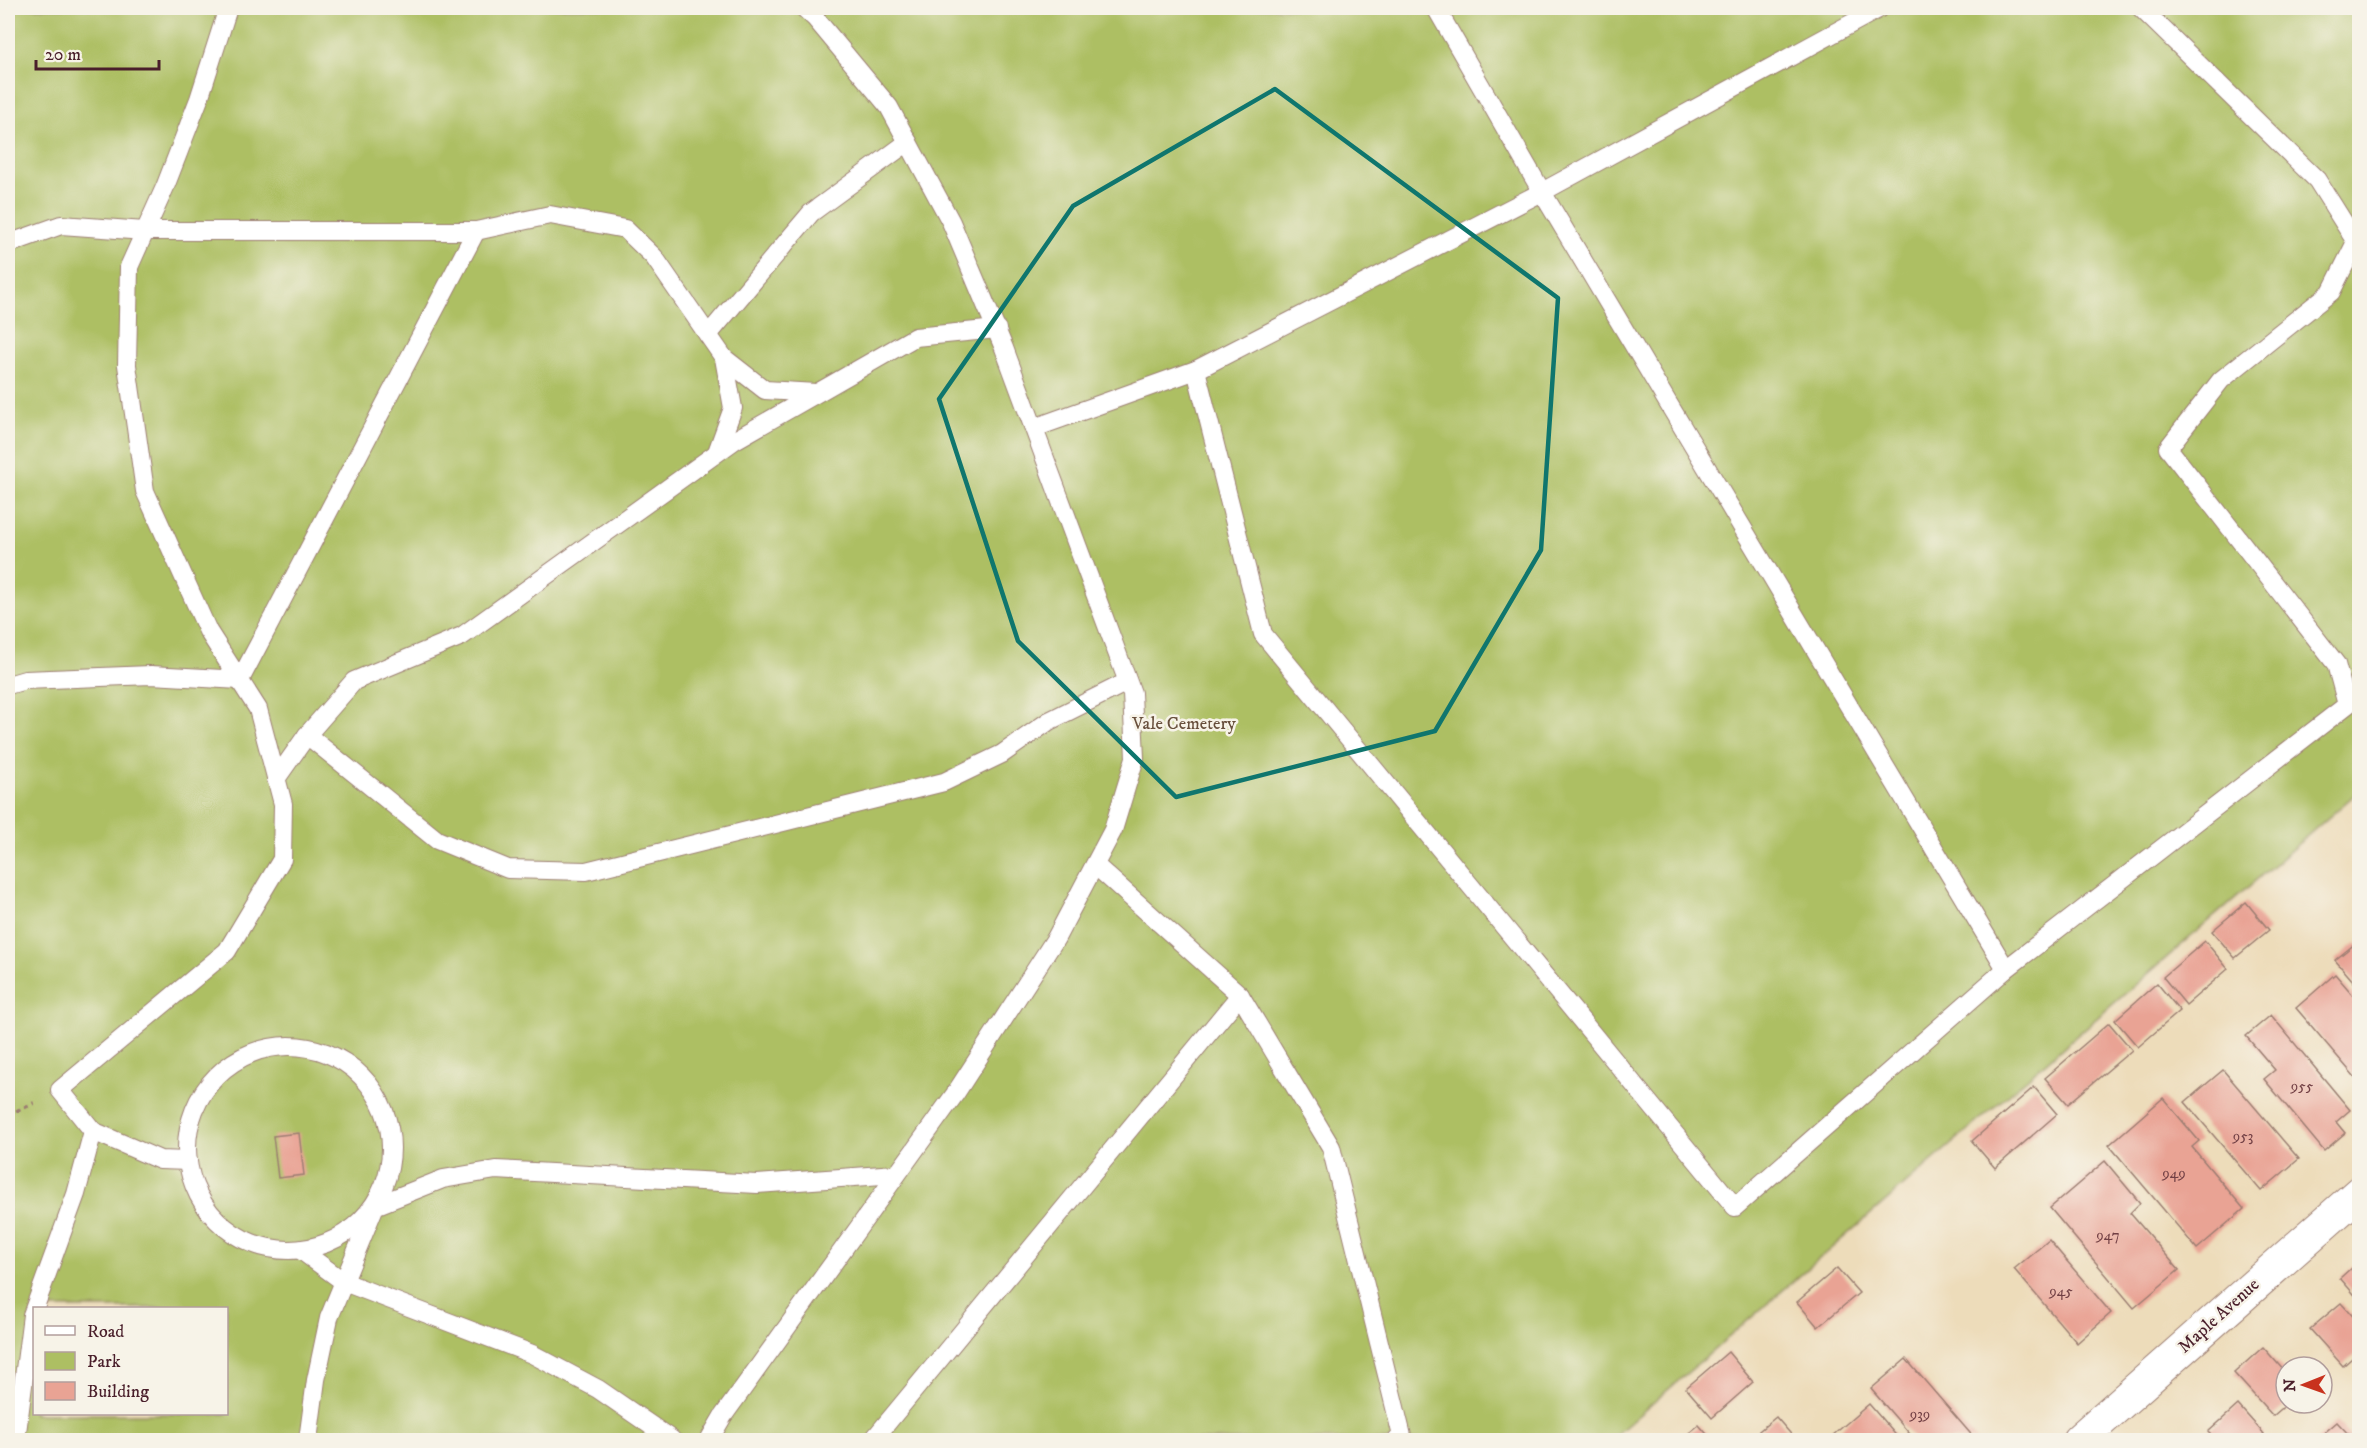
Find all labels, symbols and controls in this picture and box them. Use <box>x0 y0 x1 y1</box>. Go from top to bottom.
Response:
scale bar <box>36 33 159 71</box>
text: 20 m <box>45 44 81 66</box>
park label: Vale Cemetery <box>1131 713 1236 735</box>
house number: 955 <box>2290 1077 2314 1096</box>
house number: 953 <box>2232 1127 2253 1146</box>
house number: 949 <box>2161 1164 2186 1183</box>
house number: 947 <box>2095 1226 2120 1245</box>
street label: Maple Avenue <box>2174 1274 2264 1358</box>
house number: 945 <box>2048 1282 2073 1301</box>
legend <box>33 1307 228 1415</box>
text: Road <box>87 1321 124 1343</box>
text: Park <box>87 1351 121 1373</box>
north arrow <box>2274 1355 2334 1415</box>
text: N <box>2280 1379 2300 1392</box>
text: Building <box>87 1381 149 1403</box>
house number: 939 <box>1909 1405 1930 1424</box>

